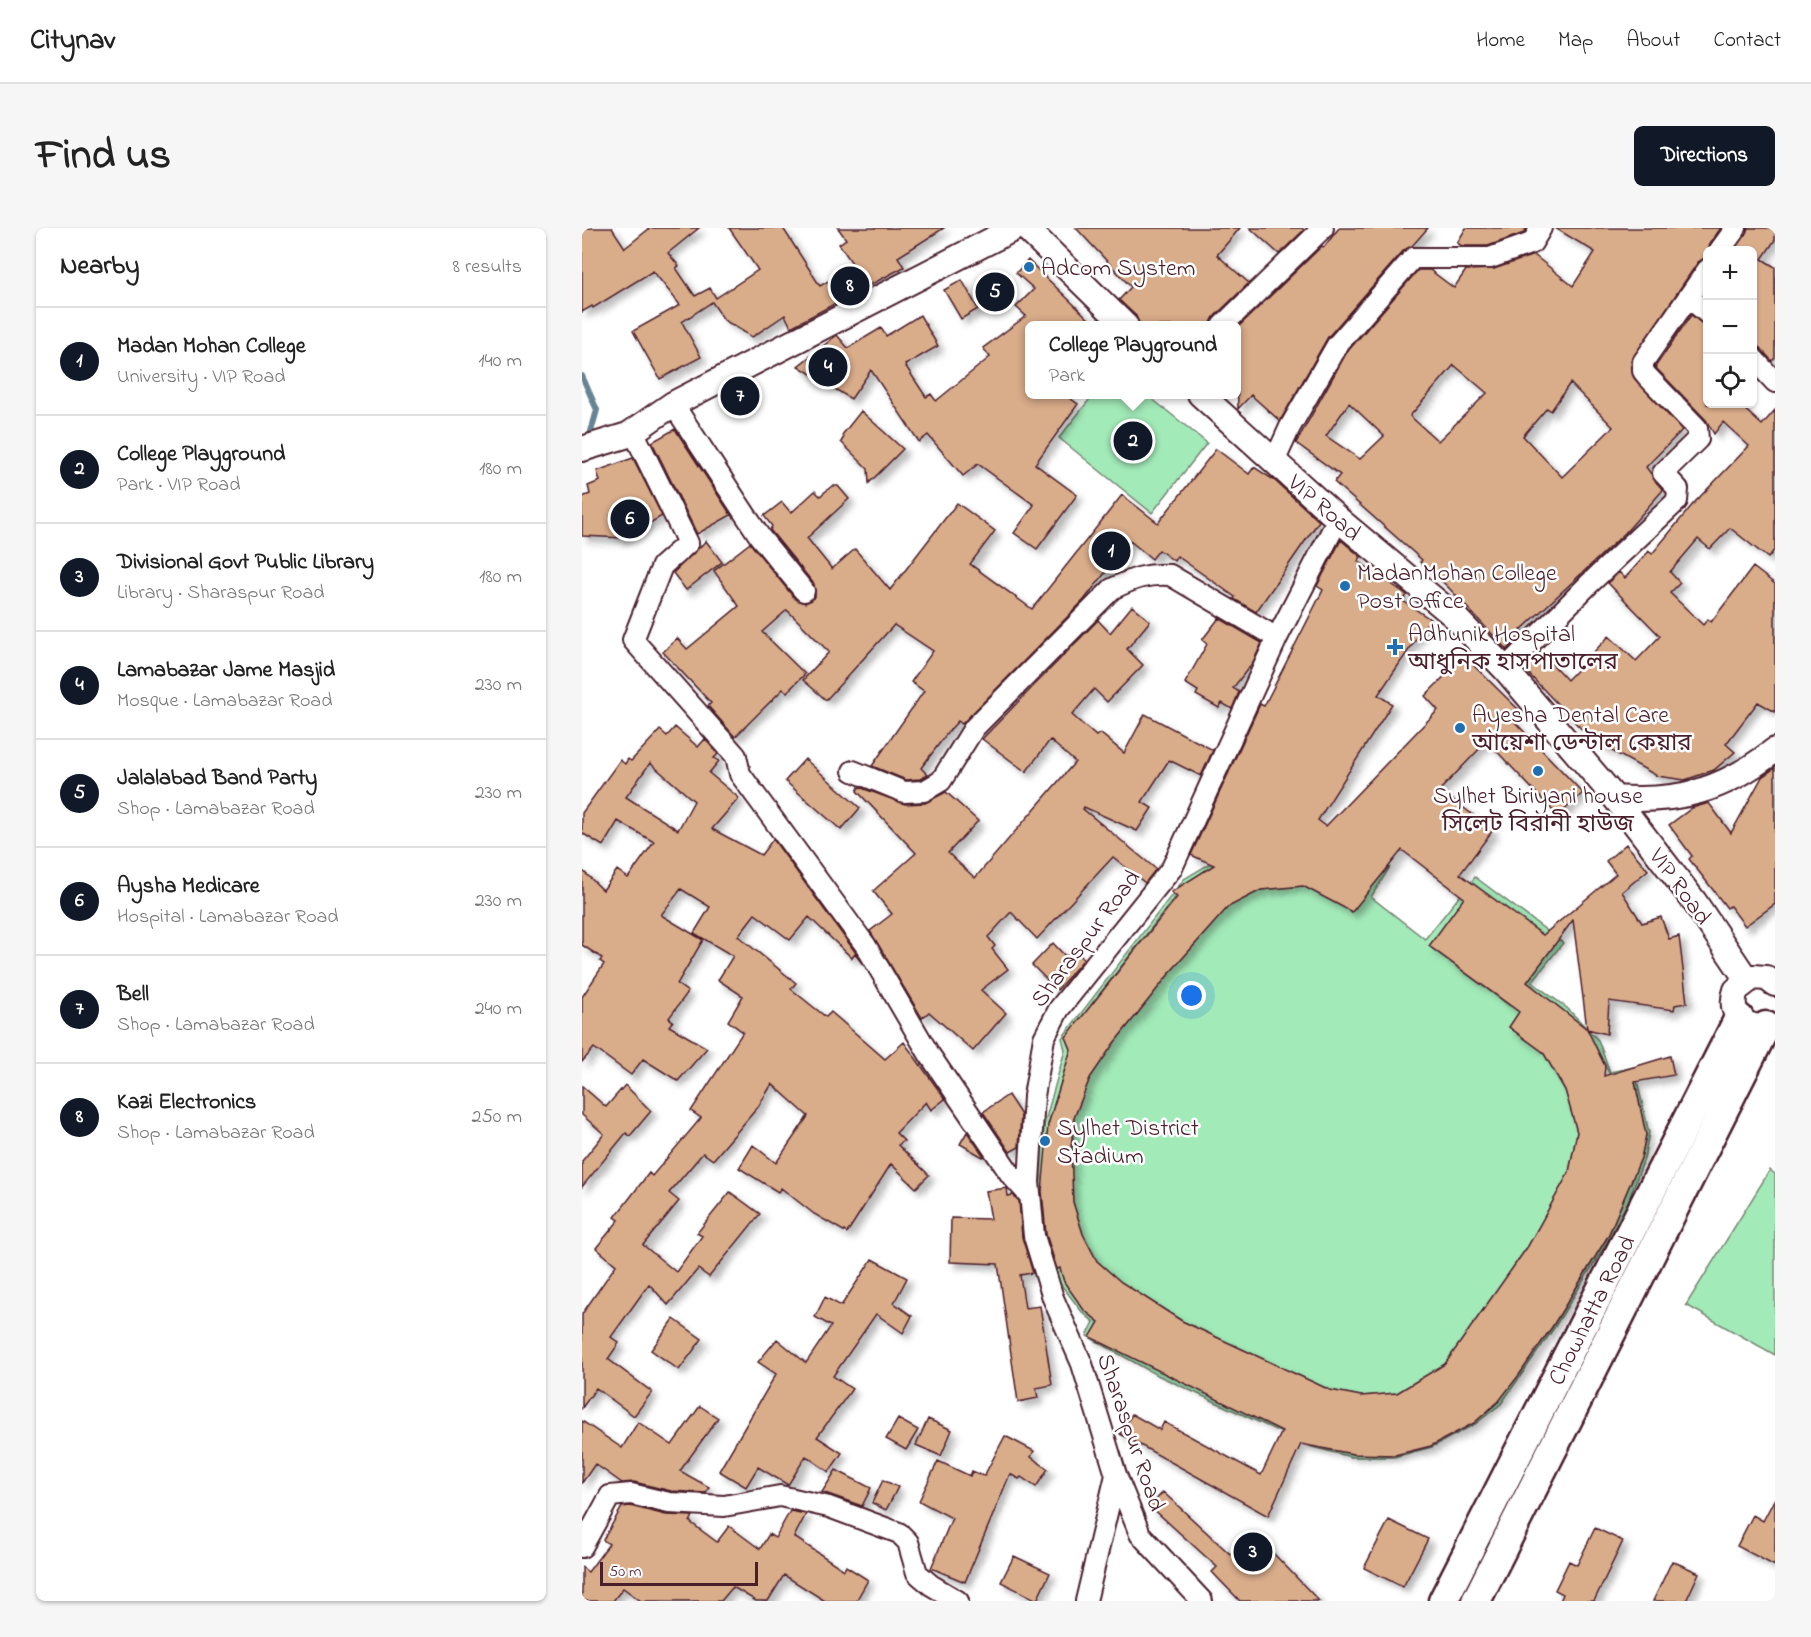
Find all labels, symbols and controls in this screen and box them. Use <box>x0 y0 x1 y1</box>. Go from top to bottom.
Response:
text: Citynav <box>30 21 115 62</box>
text: Home <box>1476 26 1525 56</box>
text: Map <box>1558 26 1593 56</box>
text: About <box>1626 26 1680 56</box>
text: Contact <box>1713 26 1781 56</box>
text: Find us <box>36 126 171 187</box>
button: Directions <box>1634 126 1775 186</box>
map controls <box>1703 246 1757 408</box>
button: + <box>1703 246 1757 300</box>
text: Nearby <box>60 248 139 286</box>
place label: Adcom System <box>1041 252 1195 288</box>
text: 8 results <box>453 253 522 282</box>
marker: Adcom System <box>1022 260 1036 274</box>
pin: 8 <box>830 264 870 308</box>
pin: 5 <box>976 270 1014 314</box>
button: − <box>1703 300 1757 354</box>
popup <box>1025 321 1241 399</box>
text: College Playground <box>1049 330 1217 362</box>
text: Madan Mohan College <box>117 331 306 363</box>
pin: 4 <box>808 344 848 390</box>
text: 1 <box>76 347 83 376</box>
text: 140 m <box>478 347 522 376</box>
button: locate <box>1703 354 1757 408</box>
text: Park <box>1049 362 1085 391</box>
text: University · VIP Road <box>117 363 285 392</box>
pin: 7 <box>720 374 760 418</box>
pin: 2 <box>1114 418 1152 464</box>
text: College Playground <box>117 439 285 471</box>
text: 2 <box>75 455 84 484</box>
text: 180 m <box>479 455 522 484</box>
street label: VIP Road <box>1278 466 1368 551</box>
text: Park · VIP Road <box>117 471 240 500</box>
pin: 6 <box>610 496 650 542</box>
pin: 1 <box>1092 528 1130 574</box>
text: Divisional Govt Public Library <box>117 547 374 579</box>
place label: MadanMohan College Post Office <box>1357 557 1557 620</box>
text: 3 <box>75 563 84 592</box>
text: 180 m <box>479 563 522 592</box>
text: Library · Sharaspur Road <box>117 579 324 608</box>
marker: MadanMohan College Post Office <box>1338 579 1352 593</box>
place label: Adhunik Hospital আধুনিক হাসপাতালের <box>1407 618 1619 681</box>
marker: Adhunik Hospital আধুনিক হাসপাতালের <box>1386 638 1404 656</box>
text: Lamabazar Jame Masjid <box>117 655 335 687</box>
text: 4 <box>75 671 84 700</box>
text: 230 m <box>475 671 522 700</box>
text: Mosque · Lamabazar Road <box>117 687 332 716</box>
place label: Ayesha Dental Care আয়েশা ডেন্টাল কেয়ার <box>1471 699 1692 762</box>
marker: Ayesha Dental Care আয়েশা ডেন্টাল কেয়ার <box>1453 721 1467 735</box>
text: Jalalabad Band Party <box>117 763 317 795</box>
marker: Sylhet Biriyani house সিলেট বিরানী হাউজ <box>1531 764 1545 778</box>
text: 5 <box>74 779 85 808</box>
text: 230 m <box>475 779 522 808</box>
place label: Sylhet Biriyani house সিলেট বিরানী হাউজ <box>1433 780 1643 843</box>
text: Shop · Lamabazar Road <box>117 795 315 824</box>
street label: VIP Road <box>1638 841 1719 934</box>
street label: Sharaspur Road <box>1023 863 1151 1016</box>
text: Aysha Medicare <box>117 871 260 903</box>
text: 6 <box>75 887 84 916</box>
text: 230 m <box>475 887 522 916</box>
text: Hospital · Lamabazar Road <box>117 903 339 932</box>
text: Bell <box>117 979 149 1011</box>
your location <box>1177 981 1206 1010</box>
text: 7 <box>75 995 84 1024</box>
text: 240 m <box>475 995 522 1024</box>
text: Shop · Lamabazar Road <box>117 1011 315 1040</box>
text: Kazi Electronics <box>117 1087 256 1119</box>
text: 8 <box>76 1103 83 1132</box>
text: 250 m <box>471 1103 522 1132</box>
place label: Sylhet District Stadium <box>1057 1112 1199 1175</box>
text: Shop · Lamabazar Road <box>117 1119 315 1148</box>
marker: Sylhet District Stadium <box>1038 1134 1052 1148</box>
street label: Chowhatta Road <box>1540 1230 1646 1392</box>
street label: Sharaspur Road <box>1086 1349 1173 1517</box>
pin: 3 <box>1234 1530 1272 1574</box>
scale bar <box>600 1559 758 1586</box>
text: 50 m <box>609 1560 641 1584</box>

